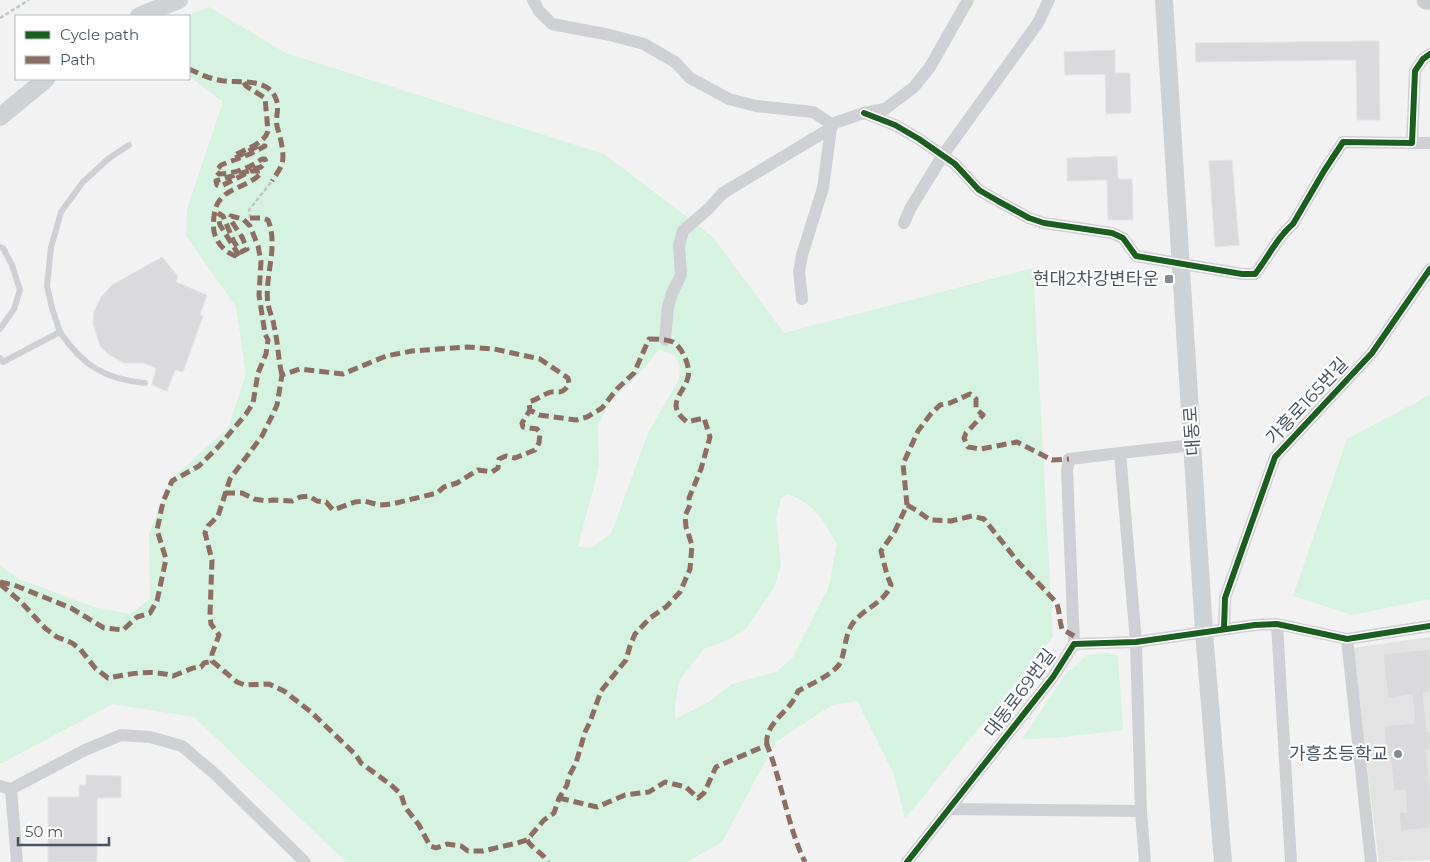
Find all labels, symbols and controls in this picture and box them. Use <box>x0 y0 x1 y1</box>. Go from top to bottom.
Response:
legend <box>15 15 190 80</box>
text: Cycle path <box>60 25 139 44</box>
text: Path <box>60 50 96 69</box>
place label: 현대2차강변타운 <box>1033 268 1159 290</box>
marker: 현대2차강변타운 <box>1163 273 1175 285</box>
street label: 가흥로165번길 <box>1261 353 1353 449</box>
street label: 대동로 <box>1179 405 1205 457</box>
street label: 대동로69번길 <box>980 645 1060 741</box>
place label: 가흥초등학교 <box>1289 743 1388 765</box>
marker: 가흥초등학교 <box>1392 748 1404 760</box>
scale bar <box>18 814 109 846</box>
text: 50 m <box>25 822 63 841</box>

